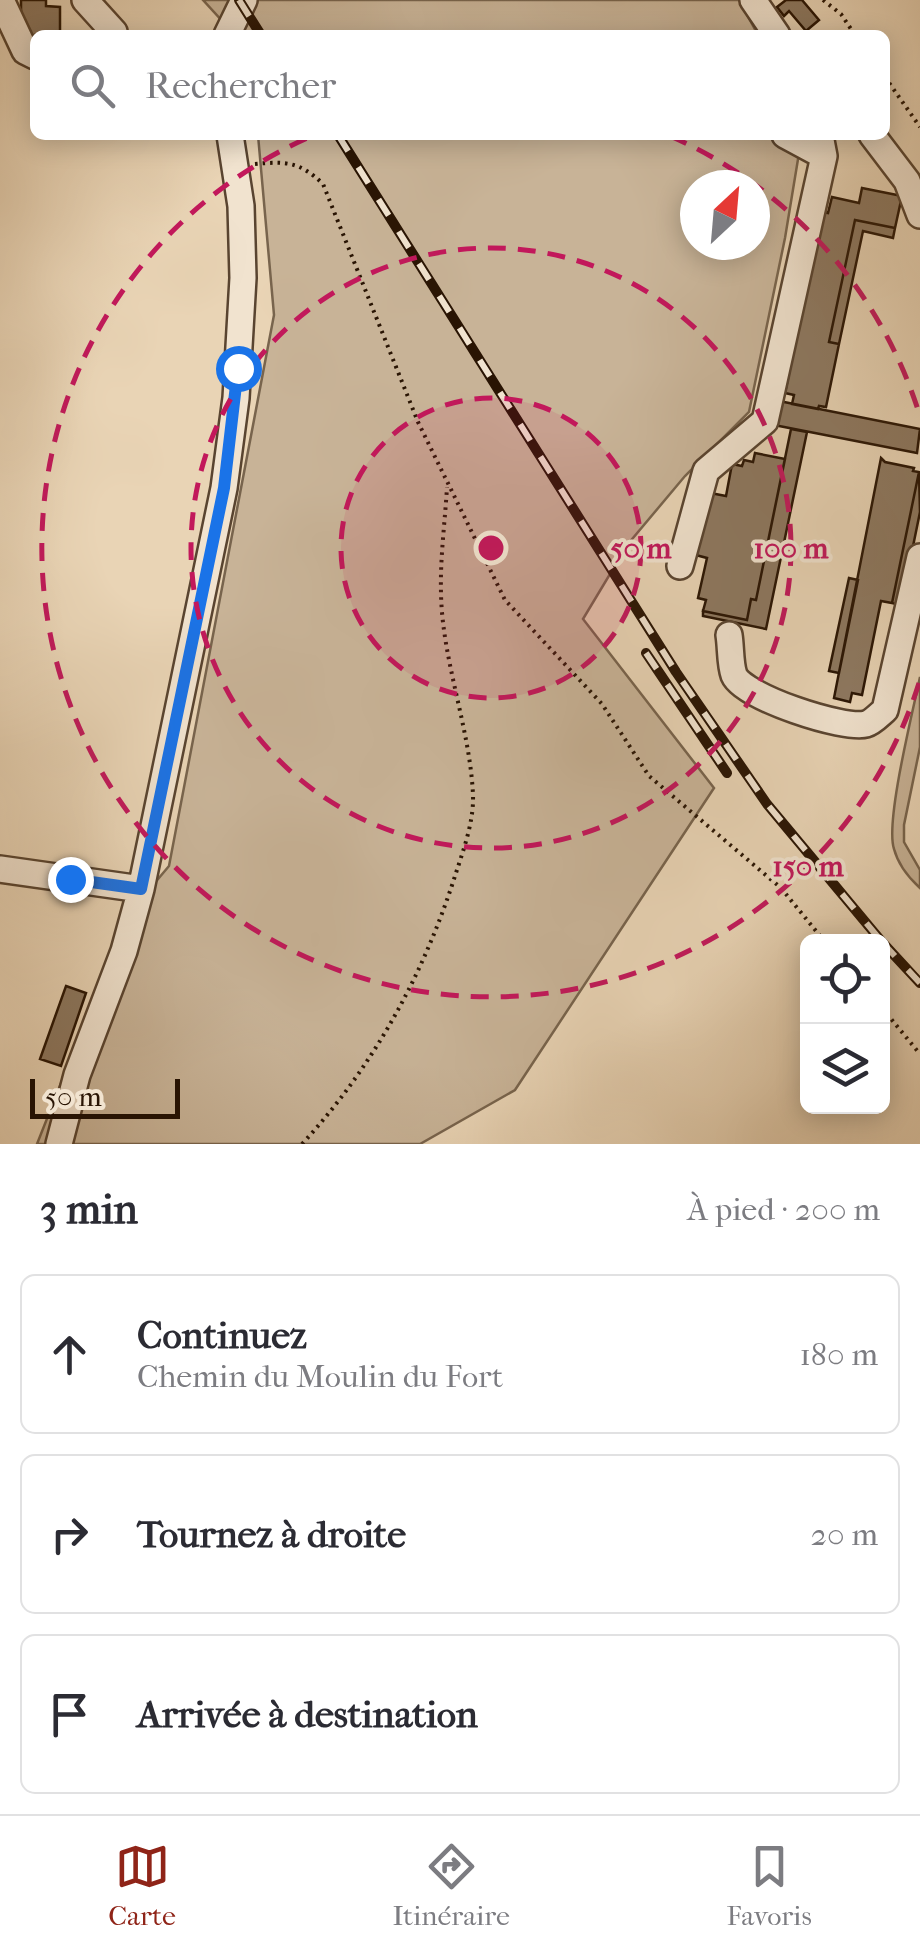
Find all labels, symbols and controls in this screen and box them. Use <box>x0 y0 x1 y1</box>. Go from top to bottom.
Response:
search box <box>30 30 890 140</box>
icon: search <box>65 58 120 113</box>
text: Rechercher <box>145 63 336 108</box>
north arrow <box>680 170 770 260</box>
route start <box>216 346 262 392</box>
centre of rings <box>473 530 509 566</box>
text: 50 m <box>611 531 672 566</box>
text: 100 m <box>753 531 830 566</box>
text: 150 m <box>772 849 845 884</box>
route end <box>48 857 94 903</box>
map controls <box>800 934 890 1114</box>
button: locate <box>800 934 890 1024</box>
button: layers <box>800 1024 890 1114</box>
scale bar <box>30 1074 180 1118</box>
text: 50 m <box>45 1080 102 1113</box>
text: 3 min <box>40 1185 138 1234</box>
text: À pied · 200 m <box>687 1191 880 1228</box>
text: Continuez <box>137 1313 307 1358</box>
icon: ahead <box>42 1327 97 1382</box>
text: 180 m <box>799 1336 878 1373</box>
text: Chemin du Moulin du Fort <box>137 1358 503 1395</box>
icon: right <box>42 1507 97 1562</box>
text: Tournez à droite <box>137 1512 406 1557</box>
text: 20 m <box>810 1516 878 1553</box>
icon: arrive <box>42 1687 97 1742</box>
text: Arrivée à destination <box>137 1692 478 1737</box>
tab: Carte <box>108 1839 176 1932</box>
tab: Itinéraire <box>392 1839 510 1932</box>
tab: Favoris <box>726 1839 812 1932</box>

